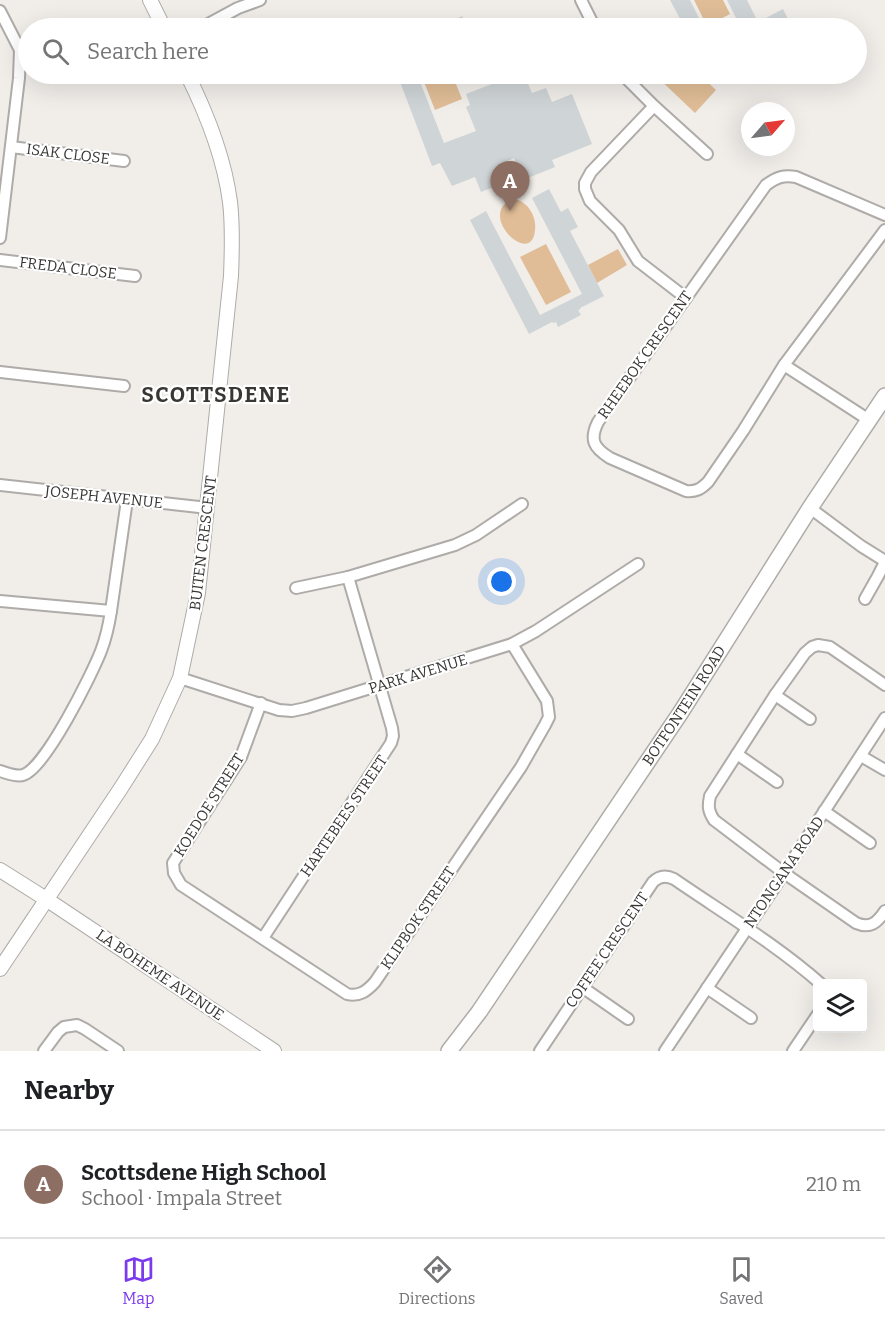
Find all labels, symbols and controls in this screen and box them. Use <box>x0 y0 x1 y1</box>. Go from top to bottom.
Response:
search box <box>18 18 867 84</box>
icon: search <box>39 35 72 68</box>
text: Search here <box>87 38 209 65</box>
north arrow <box>741 102 795 156</box>
street label: ISAK CLOSE <box>25 140 111 168</box>
pin: A <box>490 162 530 211</box>
street label: FREDA CLOSE <box>18 253 118 283</box>
street label: RHEEBOK CRESCENT <box>594 287 696 422</box>
district label: SCOTTSDENE <box>141 382 291 408</box>
street label: BUITEN CRESCENT <box>186 474 220 611</box>
street label: JOSEPH AVENUE <box>43 482 164 512</box>
your location <box>487 567 516 596</box>
street label: BOTFONTEIN ROAD <box>639 643 730 769</box>
street label: PARK AVENUE <box>366 650 470 698</box>
street label: KOEDOE STREET <box>170 750 248 860</box>
street label: HARTEBEES STREET <box>297 752 391 880</box>
street label: NTONGANA ROAD <box>740 813 828 931</box>
street label: KLIPBOK STREET <box>377 863 459 973</box>
street label: COFFEE CRESCENT <box>562 889 652 1011</box>
street label: LA BOHEME AVENUE <box>93 926 227 1024</box>
map controls <box>813 979 867 1033</box>
button: layers <box>813 979 867 1033</box>
text: Nearby <box>24 1075 114 1106</box>
text: Scottsdene High School <box>81 1159 326 1186</box>
text: A <box>36 1172 51 1196</box>
text: 210 m <box>806 1172 861 1196</box>
text: School · Impala Street <box>81 1186 282 1210</box>
tab: Map <box>122 1253 155 1308</box>
tab: Directions <box>399 1253 476 1308</box>
tab: Saved <box>719 1253 763 1308</box>

